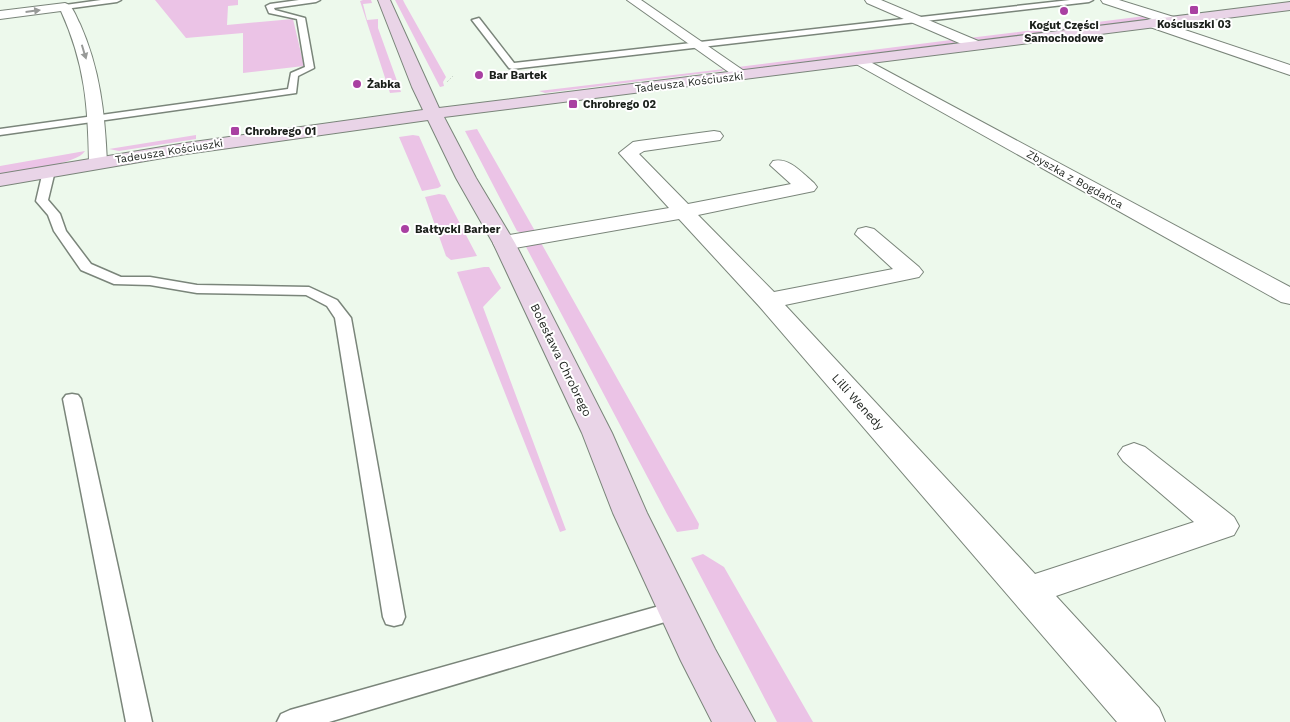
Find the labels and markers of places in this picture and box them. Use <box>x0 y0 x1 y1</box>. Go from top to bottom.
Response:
marker: Kościuszki 03 <box>1188 4 1200 16</box>
marker: Kogut Części Samochodowe <box>1058 5 1070 17</box>
place label: Kościuszki 03 <box>1157 18 1232 31</box>
place label: Kogut Części Samochodowe <box>1024 19 1104 45</box>
marker: Bar Bartek <box>473 69 485 81</box>
place label: Bar Bartek <box>489 69 547 82</box>
marker: Żabka <box>351 78 363 90</box>
place label: Żabka <box>367 78 401 91</box>
marker: Chrobrego 02 <box>567 98 579 110</box>
place label: Chrobrego 02 <box>583 98 656 111</box>
marker: Chrobrego 01 <box>229 125 241 137</box>
place label: Chrobrego 01 <box>245 125 316 138</box>
marker: Bałtycki Barber <box>399 223 411 235</box>
place label: Bałtycki Barber <box>415 223 501 236</box>

